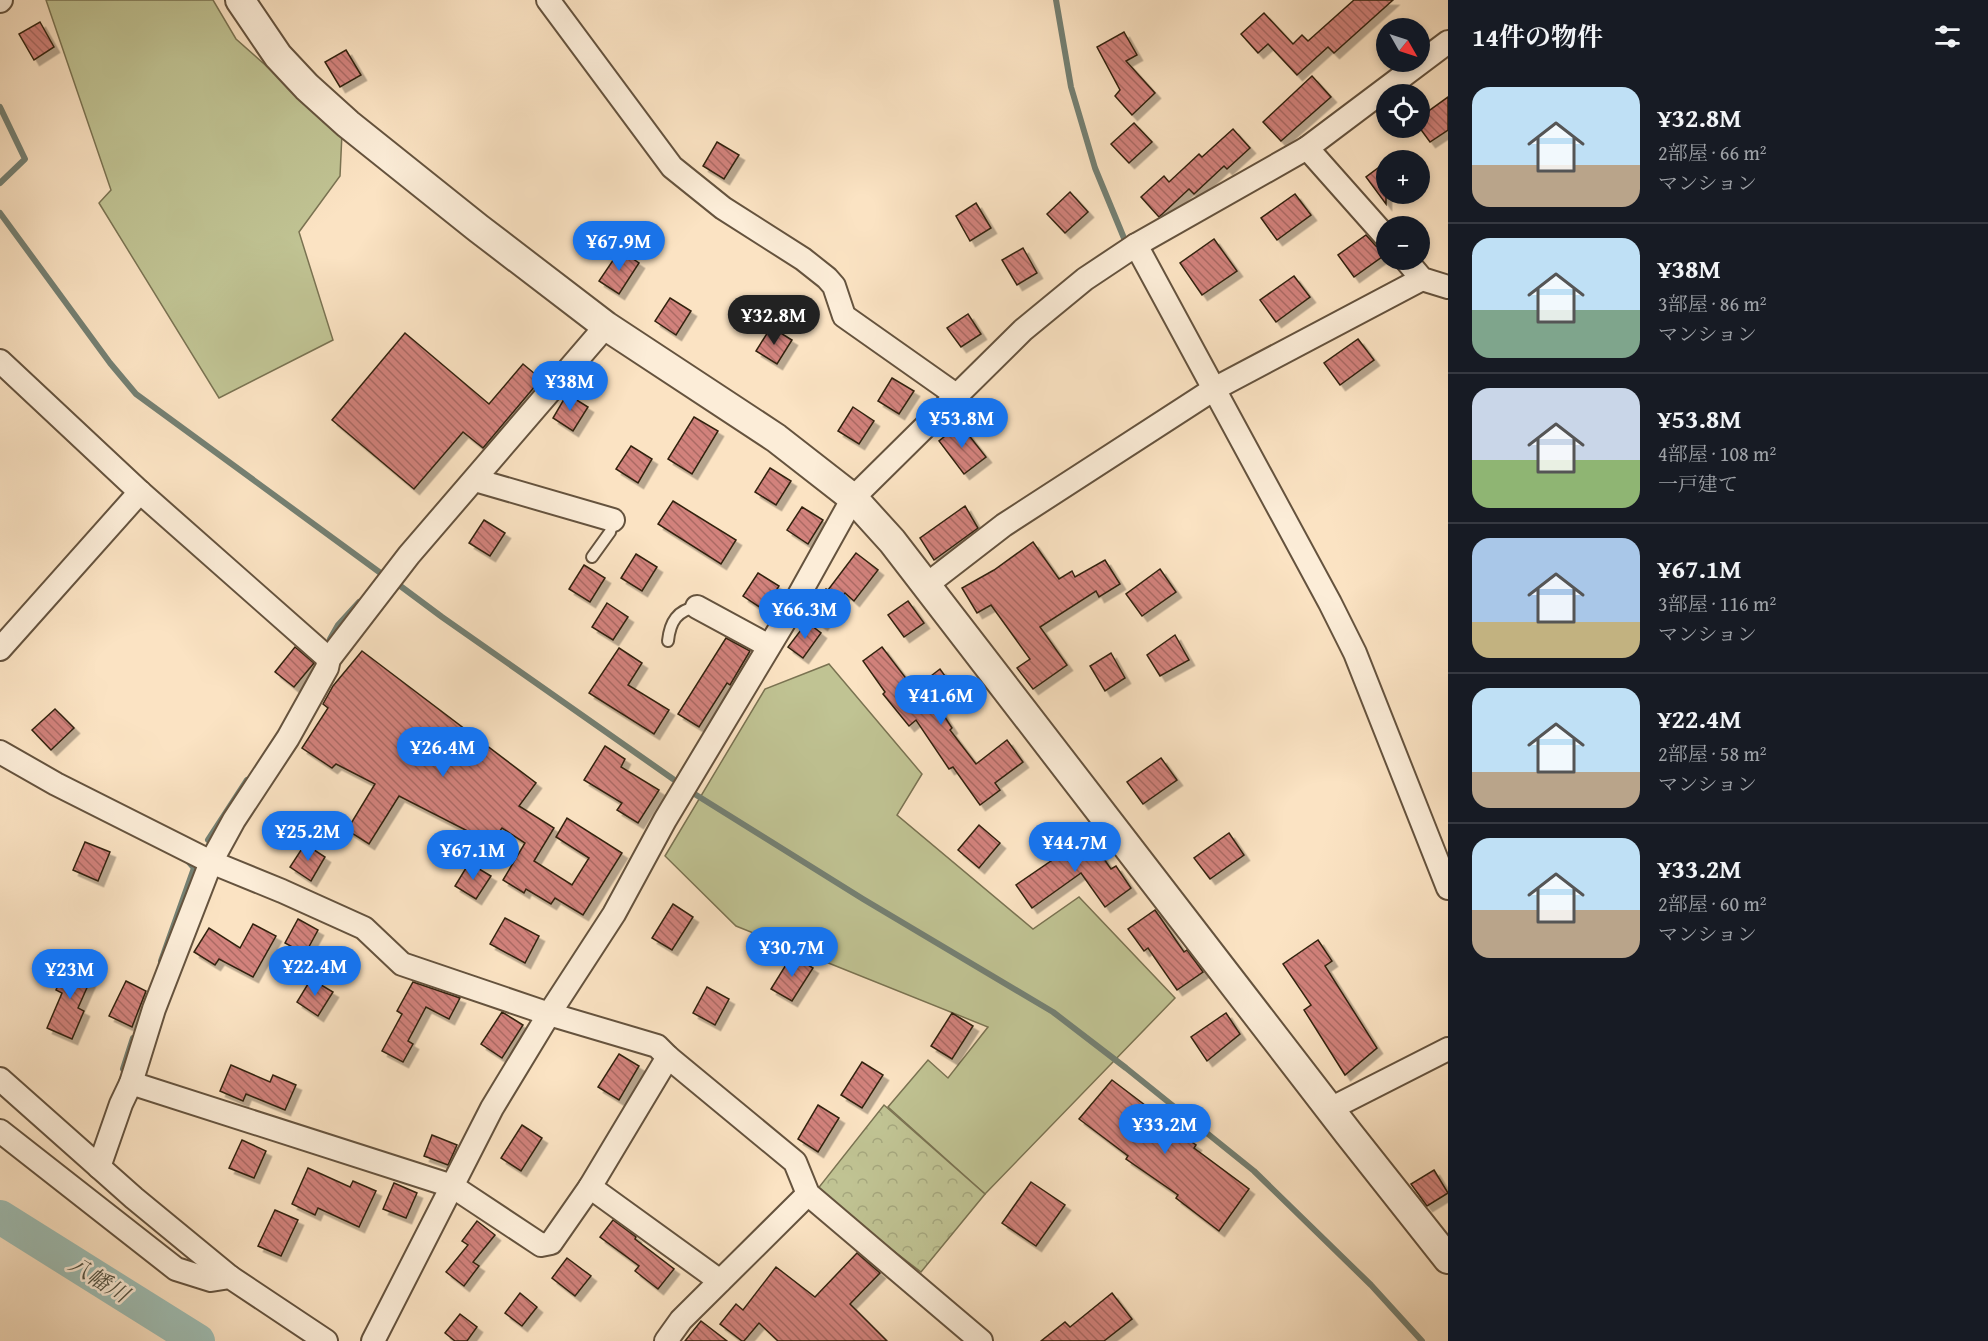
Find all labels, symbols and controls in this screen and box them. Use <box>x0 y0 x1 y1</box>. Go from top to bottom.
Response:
text: 14件の物件 <box>1472 17 1603 56</box>
north arrow <box>1376 18 1430 72</box>
map controls <box>1376 18 1430 270</box>
icon: filters <box>1931 20 1964 53</box>
button: locate <box>1376 84 1430 138</box>
text: ¥32.8M <box>1658 98 1742 137</box>
icon: home <box>1520 111 1592 183</box>
text: 2部屋 · 66 m² <box>1658 138 1767 167</box>
button: + <box>1376 150 1430 204</box>
text: マンション <box>1658 168 1757 197</box>
button: − <box>1376 216 1430 270</box>
pin: ¥67.9M <box>570 221 668 272</box>
text: ¥67.9M <box>587 226 651 255</box>
text: ¥38M <box>1658 249 1721 288</box>
icon: home <box>1520 262 1592 334</box>
text: 3部屋 · 86 m² <box>1658 289 1767 318</box>
pin: ¥32.8M <box>725 295 823 346</box>
text: ¥32.8M <box>742 300 806 329</box>
text: マンション <box>1658 319 1757 348</box>
pin: ¥38M <box>534 361 606 412</box>
text: ¥38M <box>546 366 594 395</box>
pin: ¥53.8M <box>913 398 1011 449</box>
text: ¥53.8M <box>1658 399 1742 438</box>
text: ¥53.8M <box>930 403 994 432</box>
icon: home <box>1520 412 1592 484</box>
text: 4部屋 · 108 m² <box>1658 439 1776 468</box>
text: 一戸建て <box>1658 469 1738 498</box>
text: ¥67.1M <box>1658 549 1742 588</box>
icon: home <box>1520 562 1592 634</box>
pin: ¥66.3M <box>756 589 854 640</box>
text: 3部屋 · 116 m² <box>1658 589 1776 618</box>
text: ¥66.3M <box>773 594 837 623</box>
text: マンション <box>1658 619 1757 648</box>
pin: ¥41.6M <box>892 675 990 726</box>
text: ¥41.6M <box>909 680 973 709</box>
text: ¥22.4M <box>1658 699 1742 738</box>
icon: home <box>1520 712 1592 784</box>
pin: ¥26.4M <box>394 727 492 778</box>
text: ¥26.4M <box>411 732 475 761</box>
text: 2部屋 · 58 m² <box>1658 739 1767 768</box>
text: マンション <box>1658 769 1757 798</box>
pin: ¥25.2M <box>259 811 357 862</box>
text: ¥25.2M <box>276 816 340 845</box>
pin: ¥44.7M <box>1026 822 1124 873</box>
text: ¥44.7M <box>1043 827 1107 856</box>
pin: ¥67.1M <box>424 830 522 881</box>
text: ¥67.1M <box>441 835 505 864</box>
text: ¥33.2M <box>1658 849 1742 888</box>
icon: home <box>1520 862 1592 934</box>
text: 2部屋 · 60 m² <box>1658 889 1767 918</box>
text: マンション <box>1658 919 1757 948</box>
pin: ¥30.7M <box>743 927 841 978</box>
text: ¥30.7M <box>760 932 824 961</box>
pin: ¥22.4M <box>266 946 364 997</box>
pin: ¥23M <box>34 949 106 1000</box>
text: ¥22.4M <box>283 951 347 980</box>
text: ¥23M <box>46 954 94 983</box>
pin: ¥33.2M <box>1116 1104 1214 1155</box>
text: ¥33.2M <box>1133 1109 1197 1138</box>
water label: 八幡川 <box>63 1248 137 1311</box>

